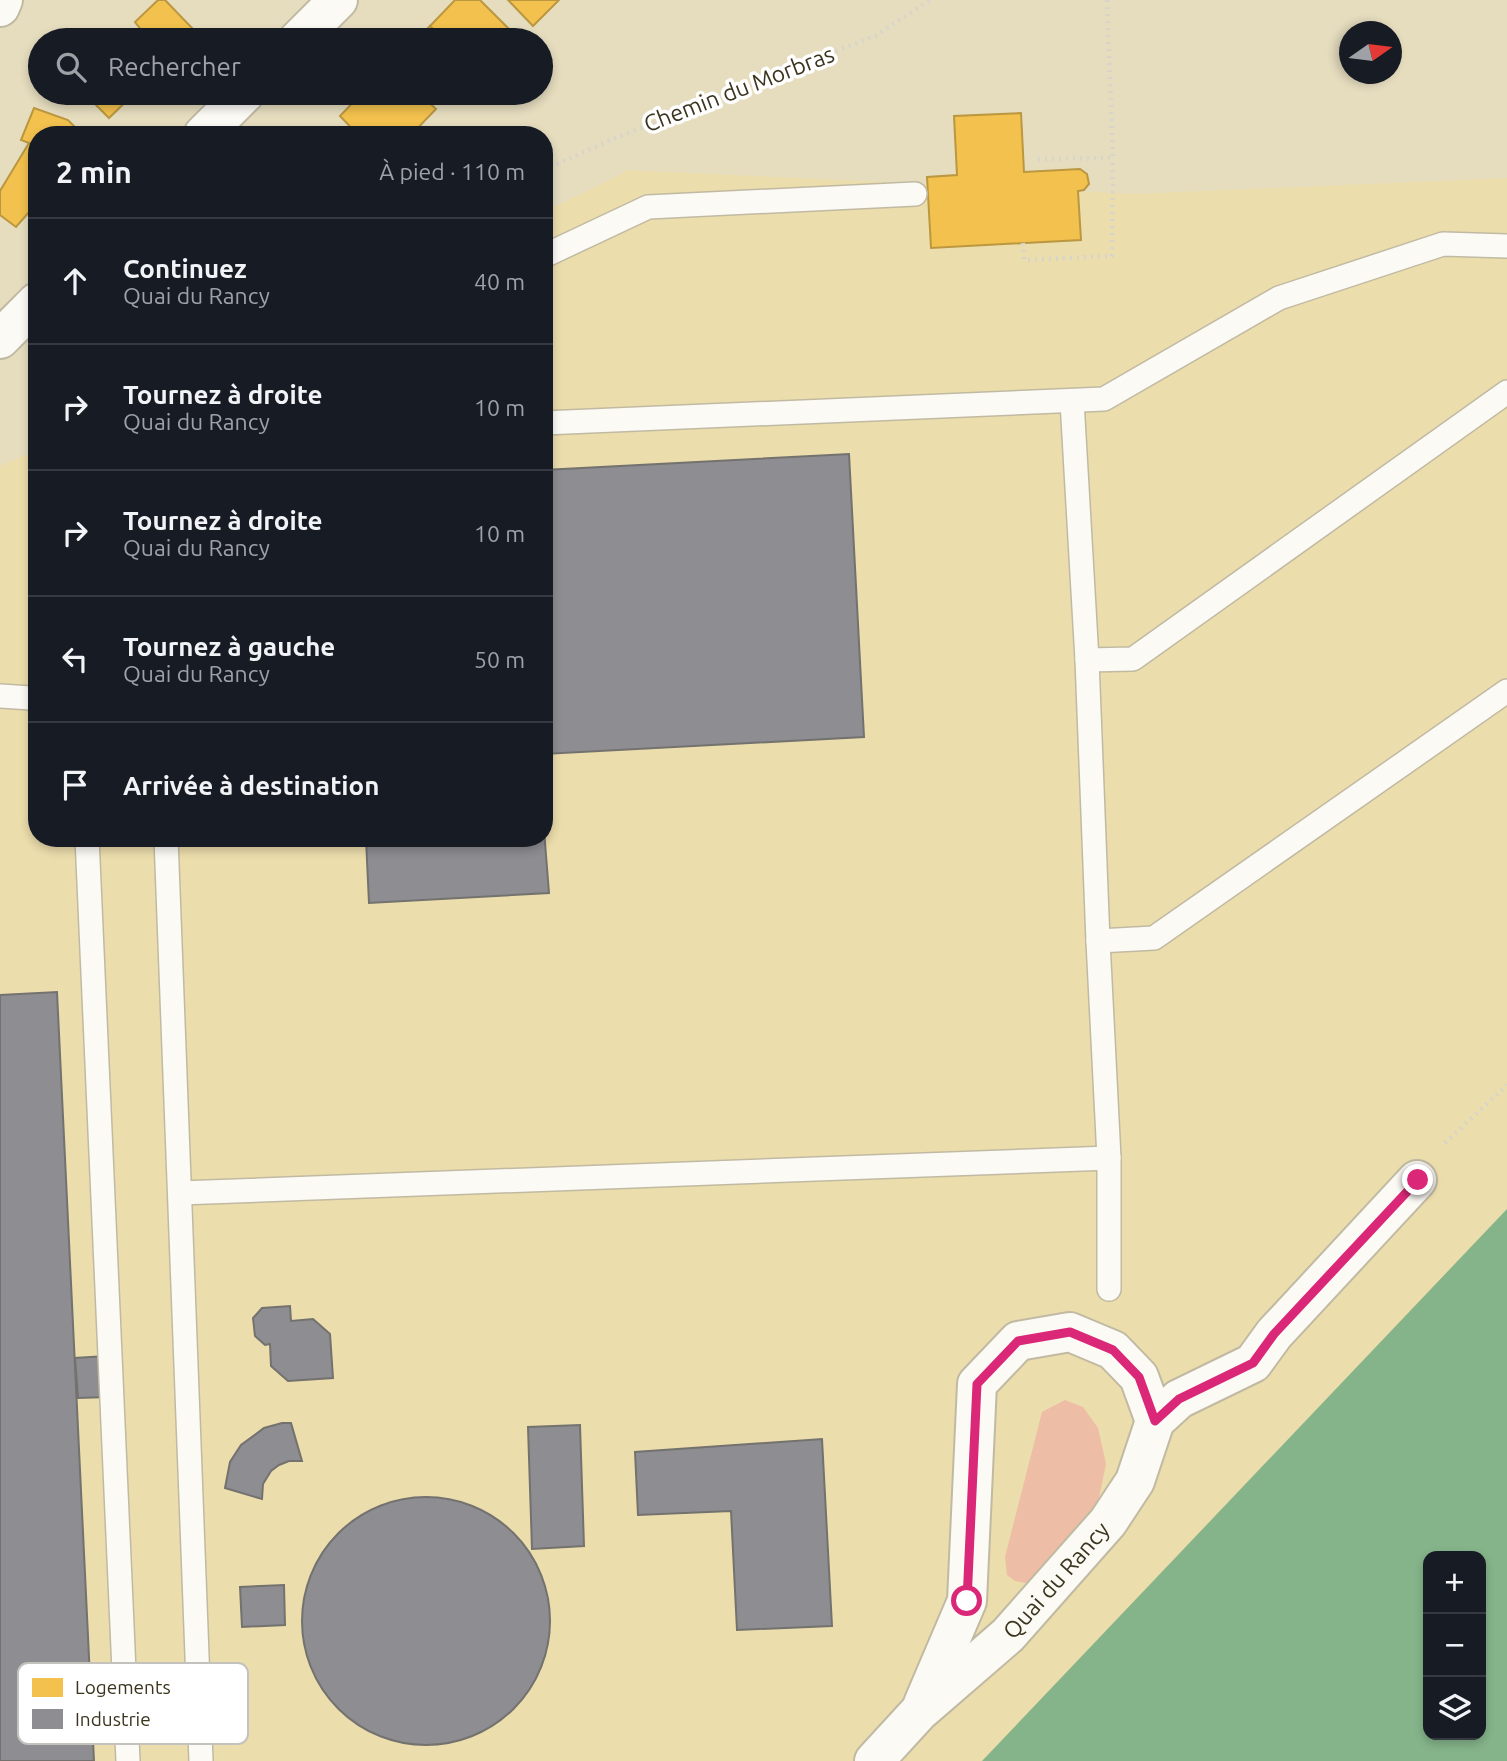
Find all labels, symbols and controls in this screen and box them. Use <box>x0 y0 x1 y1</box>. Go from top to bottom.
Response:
north arrow <box>1339 21 1402 84</box>
search box <box>28 28 553 105</box>
street label: Chemin du Morbras <box>640 41 837 136</box>
icon: search <box>52 48 90 86</box>
text: Rechercher <box>108 52 241 81</box>
text: 2 min <box>56 155 132 189</box>
text: À pied · 110 m <box>379 159 525 184</box>
text: Continuez <box>123 254 247 283</box>
icon: ahead <box>56 262 94 300</box>
text: 40 m <box>474 269 525 294</box>
text: Quai du Rancy <box>123 283 270 308</box>
text: Tournez à droite <box>123 380 322 409</box>
icon: right <box>56 388 94 426</box>
text: 10 m <box>474 395 525 420</box>
text: Quai du Rancy <box>123 409 270 434</box>
text: Tournez à droite <box>123 506 322 535</box>
icon: right <box>56 514 94 552</box>
text: 10 m <box>474 521 525 546</box>
text: Quai du Rancy <box>123 535 270 560</box>
text: Tournez à gauche <box>123 632 335 661</box>
icon: left <box>56 640 94 678</box>
text: 50 m <box>474 647 525 672</box>
text: Quai du Rancy <box>123 661 270 686</box>
icon: arrive <box>56 766 94 804</box>
text: Arrivée à destination <box>123 771 379 800</box>
route end <box>1402 1164 1433 1195</box>
street label: Quai du Rancy <box>998 1517 1114 1643</box>
map controls <box>1423 1551 1486 1740</box>
button: + <box>1423 1551 1486 1614</box>
route start <box>951 1585 982 1616</box>
button: − <box>1423 1614 1486 1677</box>
legend <box>18 1663 248 1744</box>
text: Logements <box>75 1676 171 1698</box>
button: layers <box>1423 1677 1486 1740</box>
text: Industrie <box>75 1708 151 1730</box>

